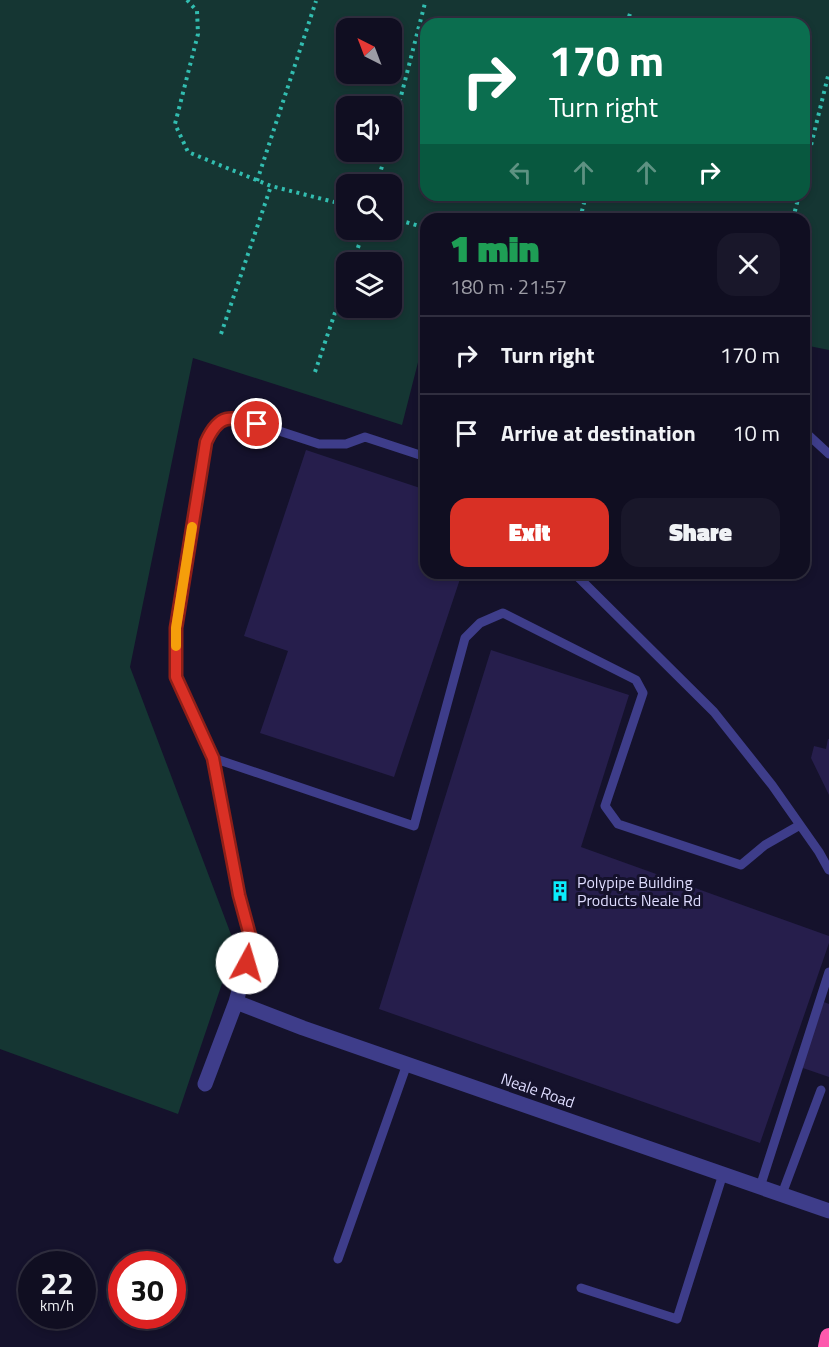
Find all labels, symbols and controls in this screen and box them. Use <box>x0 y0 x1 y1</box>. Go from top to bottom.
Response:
north arrow <box>336 18 402 84</box>
map controls <box>336 18 402 318</box>
text: 170 m <box>549 28 664 92</box>
icon: right <box>450 42 528 120</box>
text: Turn right <box>549 86 658 127</box>
button: sound <box>336 96 402 162</box>
icon: left <box>504 156 537 189</box>
icon: ahead <box>567 156 600 189</box>
icon: ahead <box>630 156 663 189</box>
icon: right <box>693 156 726 189</box>
button: search <box>336 174 402 240</box>
text: 1 min <box>450 221 539 276</box>
button: close <box>717 233 780 296</box>
button: layers <box>336 252 402 318</box>
text: 180 m · 21:57 <box>450 271 567 302</box>
text: Turn right <box>501 338 595 372</box>
text: 170 m <box>720 338 780 372</box>
icon: right <box>450 339 483 372</box>
pin <box>231 398 282 449</box>
icon: arrive <box>240 407 273 440</box>
text: Arrive at destination <box>501 416 696 450</box>
text: 10 m <box>732 416 780 450</box>
icon: arrive <box>450 417 483 450</box>
button: Exit <box>450 498 609 567</box>
button: Share <box>621 498 780 567</box>
place label: Polypipe Building Products Neale Rd <box>577 870 701 912</box>
building icon: Polypipe Building Products Neale Rd <box>548 879 572 903</box>
position arrow <box>215 931 279 995</box>
street label: Neale Road <box>498 1066 578 1114</box>
speed limit sign: 30 <box>108 1251 186 1329</box>
text: 22 <box>40 1260 74 1306</box>
text: km/h <box>40 1294 74 1317</box>

